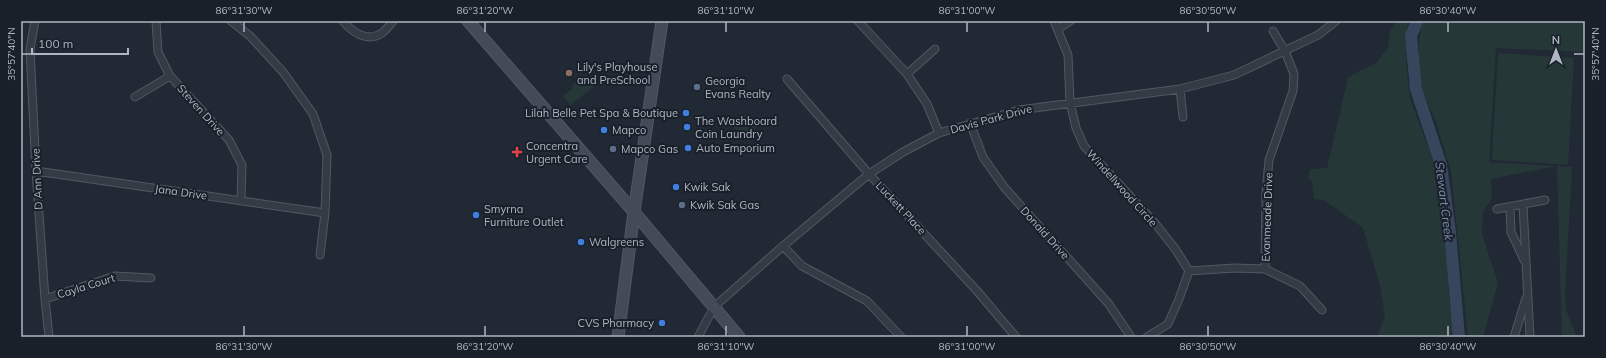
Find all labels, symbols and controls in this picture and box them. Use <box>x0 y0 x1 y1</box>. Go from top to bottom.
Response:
text: 86°31'30"W <box>216 4 272 17</box>
text: 86°31'20"W <box>457 4 513 17</box>
text: 86°31'10"W <box>698 4 754 17</box>
text: 86°31'00"W <box>939 4 995 17</box>
text: 86°30'50"W <box>1180 4 1236 17</box>
text: 86°30'40"W <box>1420 4 1476 17</box>
text: 35°57'40"N <box>5 27 18 81</box>
text: 35°57'40"N <box>1589 27 1602 81</box>
scale bar <box>32 30 128 56</box>
north arrow <box>1536 30 1576 70</box>
text: N <box>1552 33 1560 47</box>
text: 100 m <box>38 36 73 51</box>
place label: Lily's Playhouse and PreSchool <box>577 60 658 87</box>
marker: Lily's Playhouse and PreSchool <box>564 68 574 78</box>
place label: Georgia Evans Realty <box>705 74 771 101</box>
street label: Steven Drive <box>174 81 228 139</box>
marker: Georgia Evans Realty <box>692 82 702 92</box>
street label: Davis Park Drive <box>949 101 1033 137</box>
place label: Lilah Belle Pet Spa & Boutique <box>525 106 678 120</box>
marker: Lilah Belle Pet Spa & Boutique <box>681 108 691 118</box>
place label: The Washboard Coin Laundry <box>695 114 777 141</box>
marker: The Washboard Coin Laundry <box>682 122 692 132</box>
place label: Mapco <box>612 123 646 137</box>
marker: Mapco <box>599 125 609 135</box>
place label: Concentra Urgent Care <box>526 139 588 166</box>
place label: Auto Emporium <box>696 141 775 155</box>
place label: Mapco Gas <box>621 142 678 156</box>
marker: Auto Emporium <box>683 143 693 153</box>
marker: Mapco Gas <box>608 144 618 154</box>
marker: Concentra Urgent Care <box>511 146 523 158</box>
street label: Windellwood Circle <box>1084 147 1160 229</box>
street label: D Ann Drive <box>28 148 46 210</box>
water label: Stewart Creek <box>1432 161 1457 242</box>
street label: Evanmeade Drive <box>1258 172 1276 262</box>
street label: Luckett Place <box>873 179 929 237</box>
place label: Kwik Sak <box>684 180 731 194</box>
street label: Jana Drive <box>154 181 208 203</box>
marker: Kwik Sak <box>671 182 681 192</box>
place label: Kwik Sak Gas <box>690 198 759 212</box>
marker: Kwik Sak Gas <box>677 200 687 210</box>
place label: Smyrna Furniture Outlet <box>484 202 564 229</box>
street label: Donald Drive <box>1018 204 1072 262</box>
marker: Smyrna Furniture Outlet <box>471 210 481 220</box>
place label: Walgreens <box>589 235 644 249</box>
marker: Walgreens <box>576 237 586 247</box>
street label: Cayla Court <box>55 271 117 301</box>
place label: CVS Pharmacy <box>578 316 654 330</box>
marker: CVS Pharmacy <box>657 318 667 328</box>
text: 86°31'30"W <box>216 340 272 353</box>
text: 86°31'20"W <box>457 340 513 353</box>
text: 86°31'10"W <box>698 340 754 353</box>
text: 86°31'00"W <box>939 340 995 353</box>
text: 86°30'50"W <box>1180 340 1236 353</box>
text: 86°30'40"W <box>1420 340 1476 353</box>

